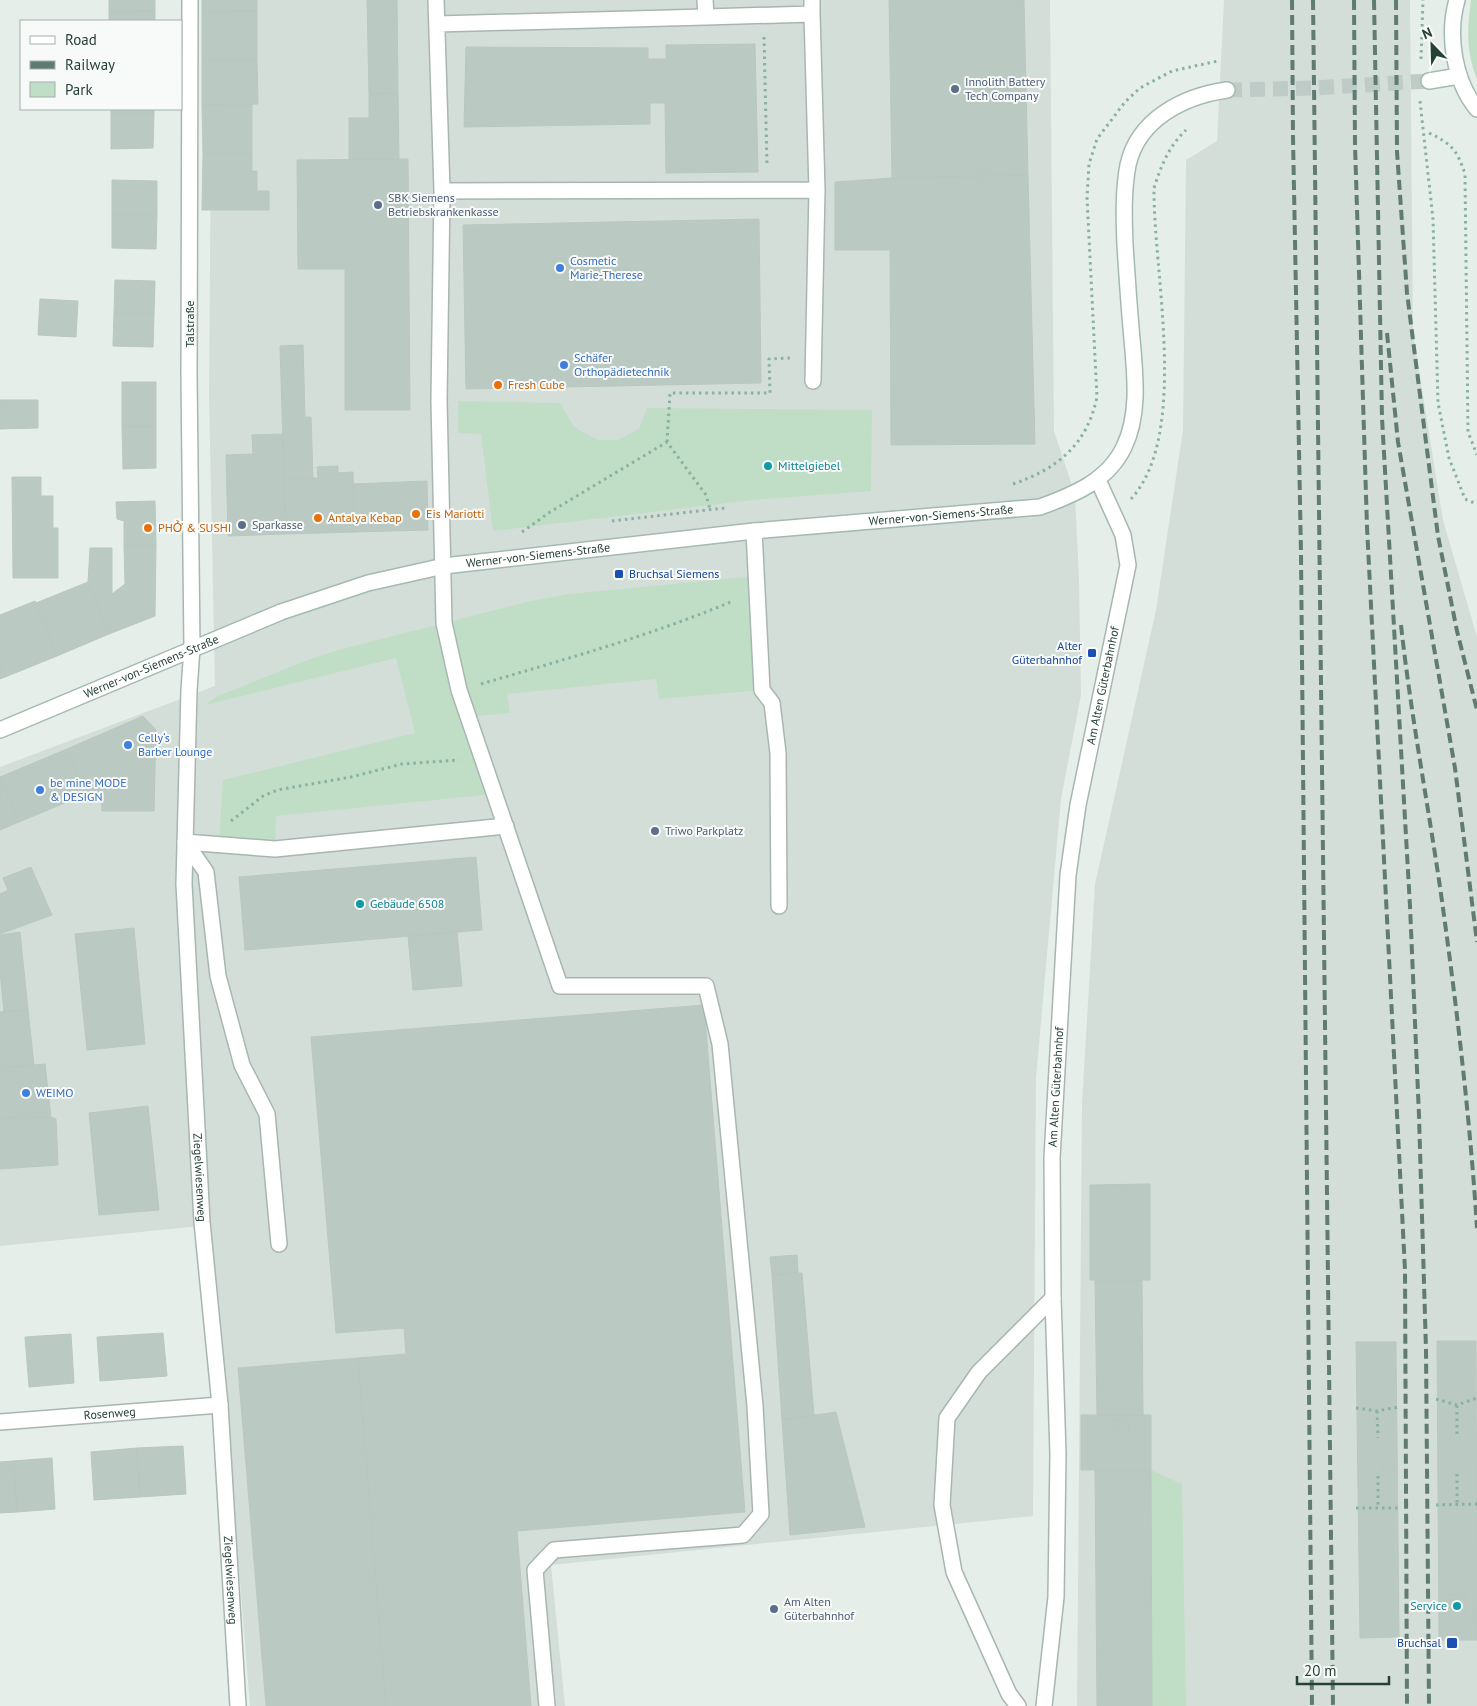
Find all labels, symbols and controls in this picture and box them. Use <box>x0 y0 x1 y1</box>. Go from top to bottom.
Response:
legend <box>20 20 182 110</box>
north arrow <box>1407 20 1457 70</box>
text: N <box>1419 23 1435 43</box>
text: Road <box>65 30 97 49</box>
text: Railway <box>65 55 115 74</box>
place label: Innolith Battery Tech Company <box>965 74 1046 103</box>
text: Park <box>65 80 93 99</box>
marker: Innolith Battery Tech Company <box>949 83 961 95</box>
place label: SBK Siemens Betriebskrankenkasse <box>388 190 499 219</box>
marker: SBK Siemens Betriebskrankenkasse <box>372 199 384 211</box>
place label: Cosmetic Marie-Therese <box>570 253 643 282</box>
marker: Cosmetic Marie-Therese <box>554 262 566 274</box>
street label: Talstraße <box>182 300 197 348</box>
place label: Schäfer Orthopädietechnik <box>574 350 670 379</box>
marker: Schäfer Orthopädietechnik <box>558 359 570 371</box>
place label: Fresh Cube <box>508 377 565 392</box>
marker: Fresh Cube <box>492 379 504 391</box>
place label: Mittelgiebel <box>778 458 841 473</box>
marker: Mittelgiebel <box>762 460 774 472</box>
street label: Werner-von-Siemens-Straße <box>868 501 1014 528</box>
place label: Eis Mariotti <box>426 506 484 521</box>
marker: Eis Mariotti <box>410 508 422 520</box>
place label: Antalya Kebap <box>328 510 402 525</box>
marker: Antalya Kebap <box>312 512 324 524</box>
place label: Sparkasse <box>252 517 303 532</box>
marker: Sparkasse <box>236 519 248 531</box>
place label: PHỞ & SUSHI <box>158 520 231 535</box>
marker: PHỞ & SUSHI <box>142 522 154 534</box>
street label: Werner-von-Siemens-Straße <box>465 539 611 570</box>
place label: Bruchsal Siemens <box>629 566 719 581</box>
marker: Bruchsal Siemens <box>613 568 625 580</box>
street label: Am Alten Güterbahnhof <box>1083 624 1122 746</box>
street label: Werner-von-Siemens-Straße <box>81 631 221 701</box>
place label: Alter Güterbahnhof <box>1012 638 1083 667</box>
marker: Alter Güterbahnhof <box>1086 647 1098 659</box>
place label: Celly‘s Barber Lounge <box>138 730 212 759</box>
marker: Celly‘s Barber Lounge <box>122 739 134 751</box>
place label: be mine MODE & DESIGN <box>50 775 127 804</box>
marker: be mine MODE & DESIGN <box>34 784 46 796</box>
place label: Triwo Parkplatz <box>665 823 743 838</box>
marker: Triwo Parkplatz <box>649 825 661 837</box>
place label: Gebäude 6508 <box>370 896 444 911</box>
marker: Gebäude 6508 <box>354 898 366 910</box>
street label: Am Alten Güterbahnhof <box>1045 1025 1066 1147</box>
place label: WEIMO <box>36 1085 74 1100</box>
marker: WEIMO <box>20 1087 32 1099</box>
street label: Ziegelwiesenweg <box>190 1133 210 1222</box>
street label: Rosenweg <box>83 1404 136 1423</box>
street label: Ziegelwiesenweg <box>221 1535 241 1625</box>
place label: Am Alten Güterbahnhof <box>784 1594 855 1623</box>
place label: Service <box>1410 1598 1447 1613</box>
marker: Service <box>1451 1600 1463 1612</box>
marker: Am Alten Güterbahnhof <box>768 1603 780 1615</box>
place label: Bruchsal <box>1397 1635 1441 1650</box>
marker: Bruchsal <box>1445 1636 1459 1650</box>
scale bar <box>1297 1654 1390 1686</box>
text: 20 m <box>1304 1661 1337 1680</box>

